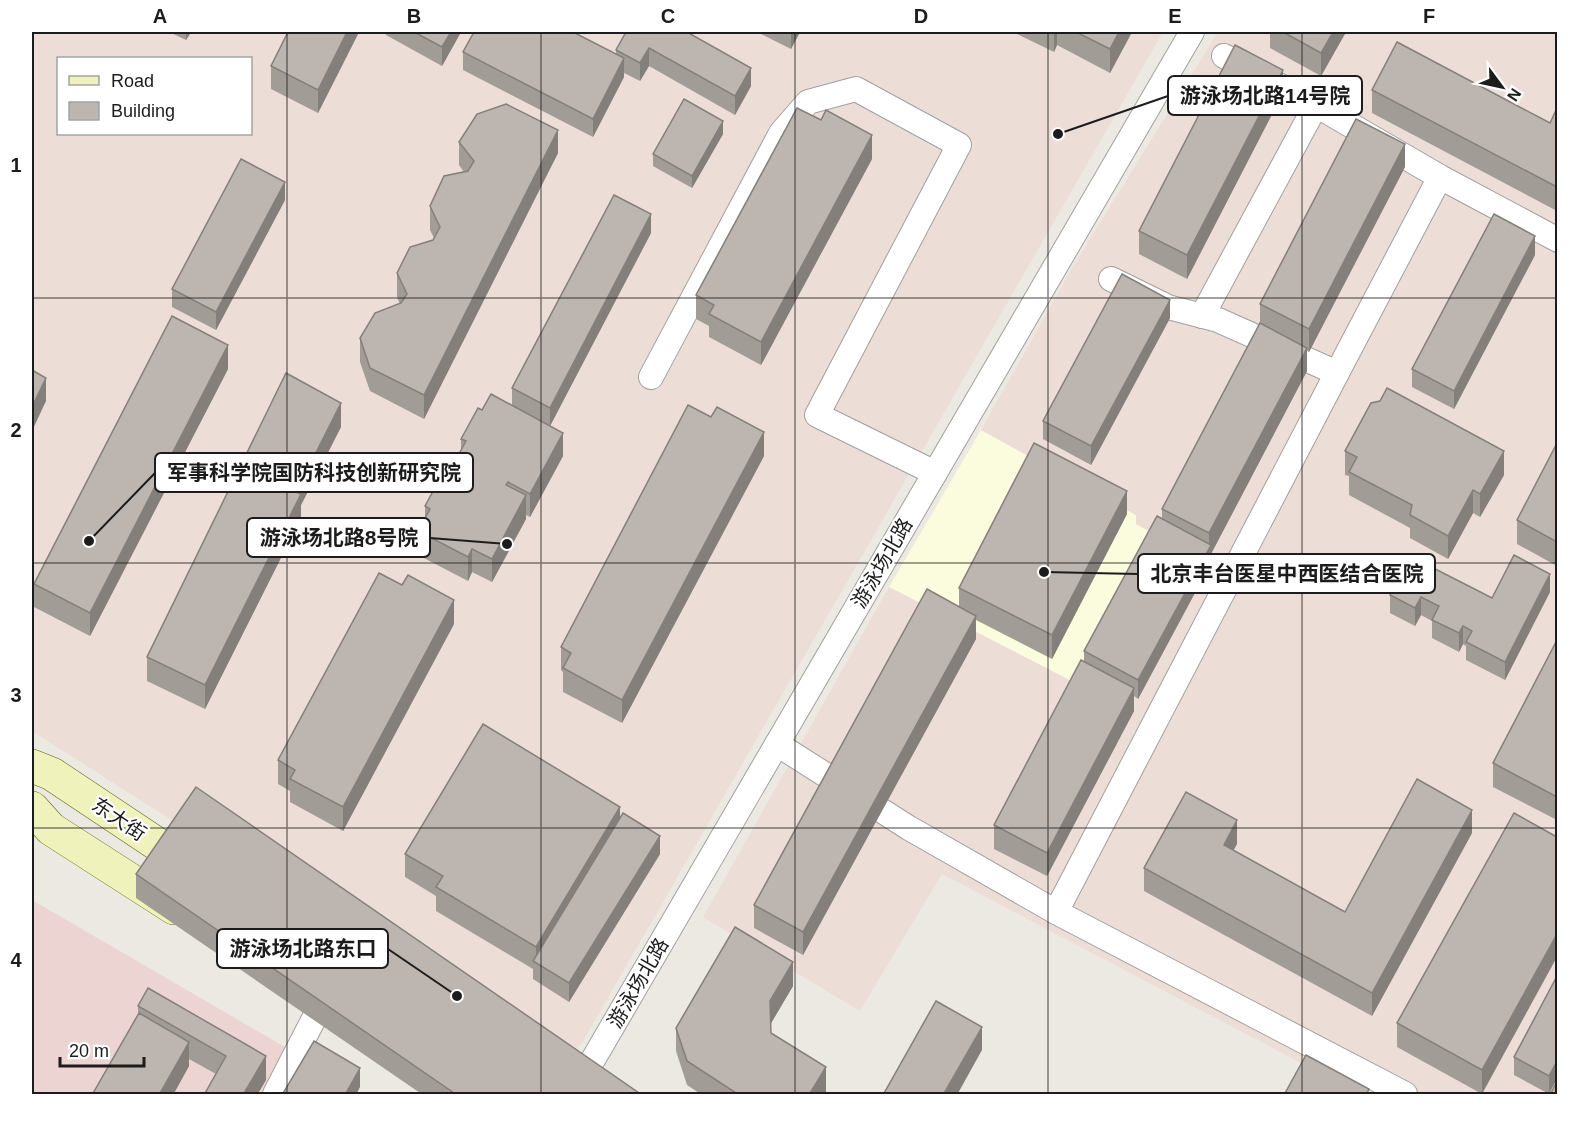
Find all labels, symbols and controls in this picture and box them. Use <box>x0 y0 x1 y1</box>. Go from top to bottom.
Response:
text: A <box>153 5 167 27</box>
text: B <box>407 5 421 27</box>
text: C <box>661 5 675 27</box>
text: D <box>914 5 928 27</box>
text: E <box>1168 5 1182 27</box>
text: F <box>1423 5 1435 27</box>
legend <box>57 57 252 135</box>
north arrow <box>1472 57 1532 117</box>
text: Road <box>111 71 154 91</box>
callout: 游泳场北路14号院 <box>1168 76 1362 115</box>
text: 游泳场北路14号院 <box>1180 84 1350 107</box>
text: N <box>1504 85 1524 104</box>
text: Building <box>111 101 175 121</box>
text: 1 <box>10 154 22 176</box>
text: 2 <box>10 419 22 441</box>
callout: 军事科学院国防科技创新研究院 <box>155 453 473 492</box>
text: 军事科学院国防科技创新研究院 <box>167 461 461 484</box>
street label: 游泳场北路 <box>847 514 917 612</box>
callout: 游泳场北路8号院 <box>247 518 430 557</box>
text: 游泳场北路8号院 <box>260 526 418 549</box>
callout: 北京丰台医星中西医结合医院 <box>1138 554 1435 593</box>
text: 北京丰台医星中西医结合医院 <box>1151 562 1424 585</box>
text: 3 <box>10 684 22 706</box>
street label: 东大街 <box>88 793 150 845</box>
callout: 游泳场北路东口 <box>217 929 388 968</box>
street label: 游泳场北路 <box>603 934 673 1032</box>
text: 游泳场北路东口 <box>230 937 377 960</box>
text: 4 <box>10 949 22 971</box>
scale bar <box>60 1030 144 1068</box>
text: 20 m <box>69 1041 109 1061</box>

